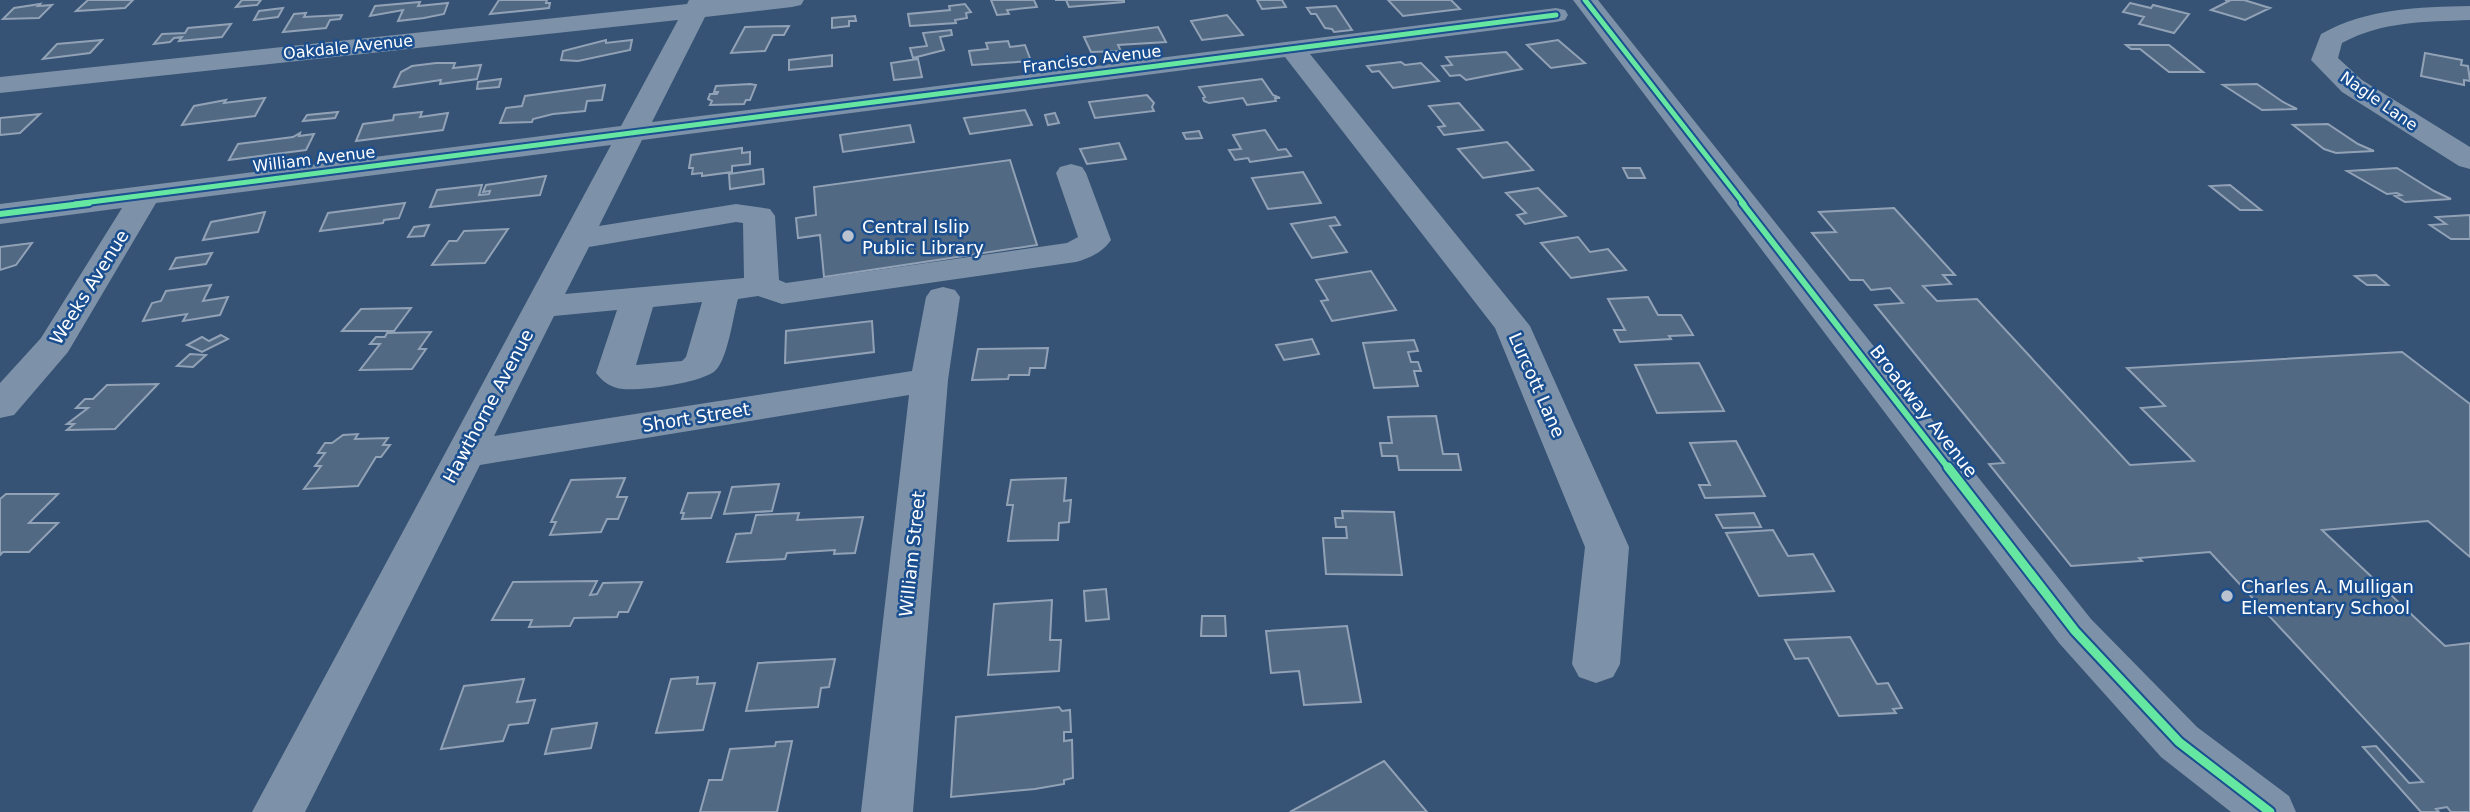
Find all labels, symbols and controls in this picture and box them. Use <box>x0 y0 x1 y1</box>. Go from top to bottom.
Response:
street label: Oakdale Avenue <box>282 31 414 63</box>
street label: Francisco Avenue <box>1022 41 1162 77</box>
street label: Nagle Lane <box>2337 67 2421 135</box>
street label: William Avenue <box>252 142 376 176</box>
place label: Central Islip Public Library <box>862 216 984 258</box>
street label: Weeks Avenue <box>45 226 133 348</box>
marker: Central Islip Public Library <box>840 228 856 244</box>
street label: Hawthorne Avenue <box>439 326 537 486</box>
street label: Lurcott Lane <box>1505 329 1569 441</box>
street label: Broadway Avenue <box>1866 341 1982 481</box>
street label: Short Street <box>641 398 751 436</box>
street label: William Street <box>895 490 929 618</box>
place label: Charles A. Mulligan Elementary School <box>2241 576 2414 618</box>
marker: Charles A. Mulligan Elementary School <box>2219 588 2235 604</box>

